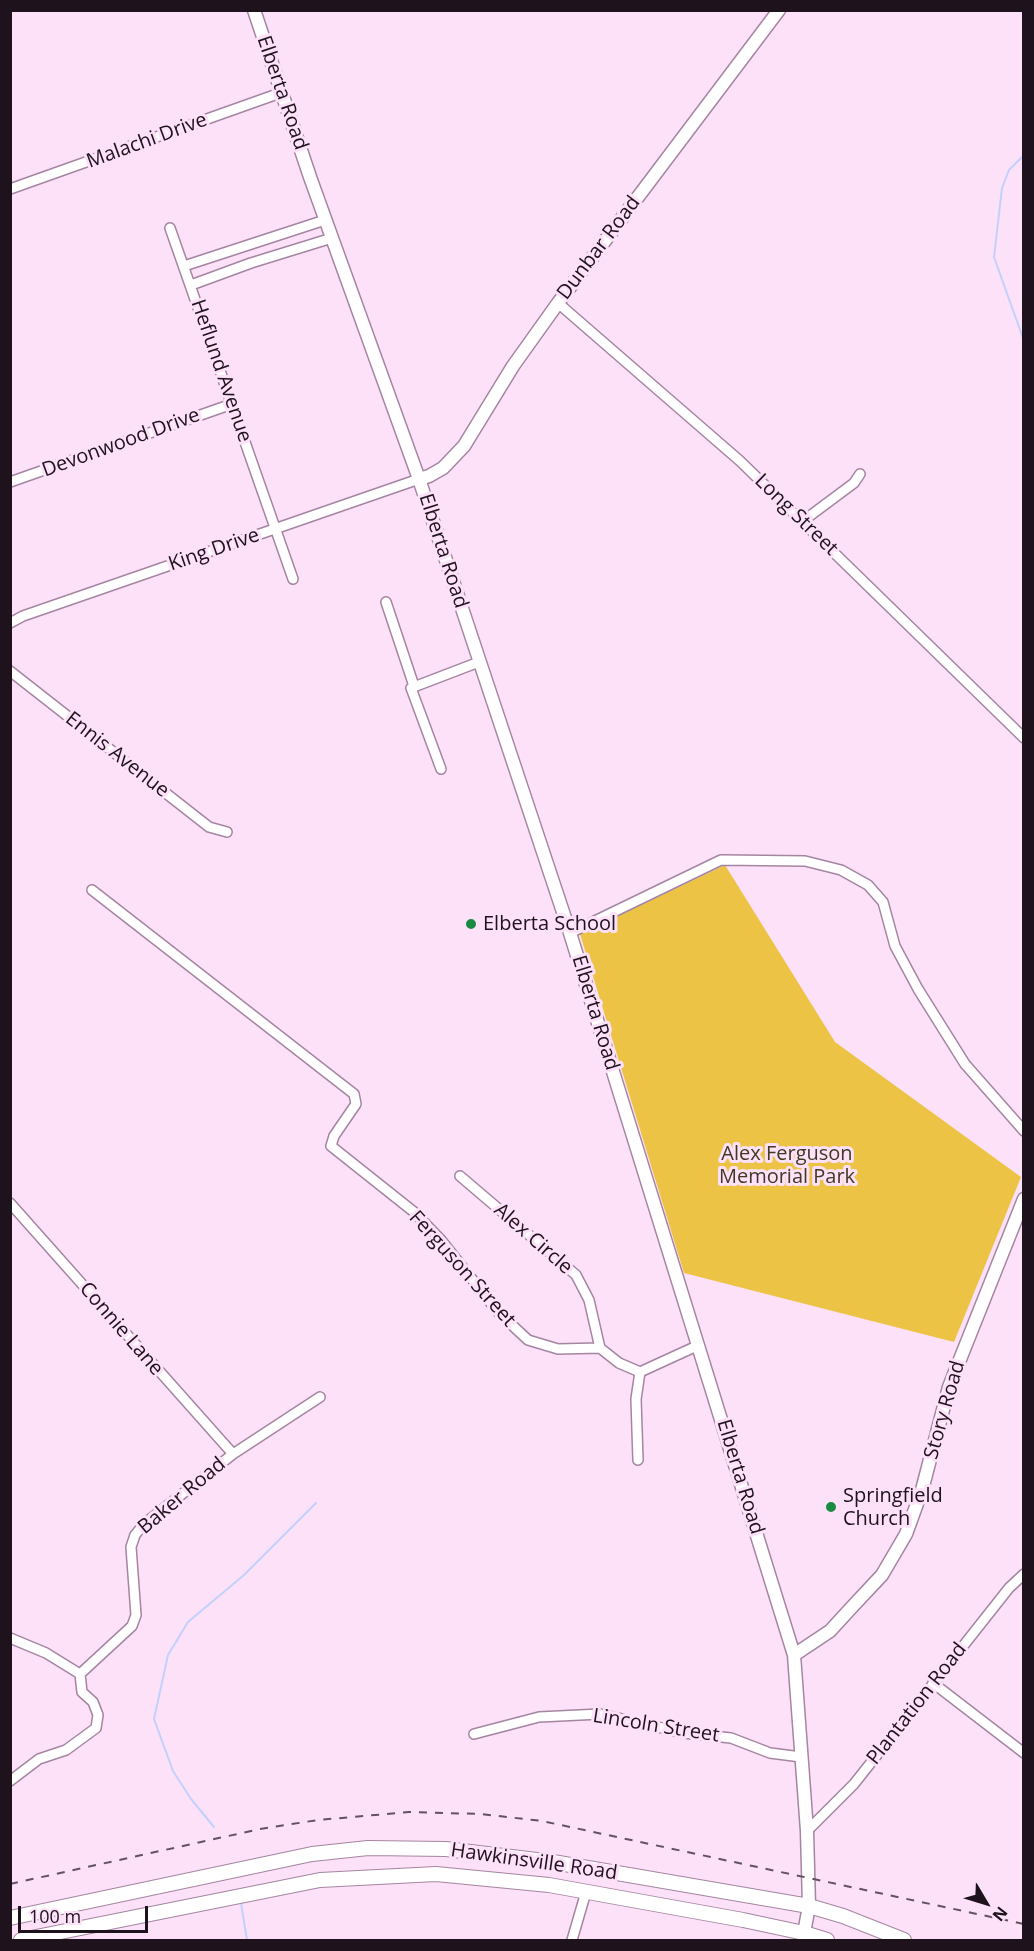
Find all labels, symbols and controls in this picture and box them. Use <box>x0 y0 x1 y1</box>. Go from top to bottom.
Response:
street label: Elberta Road <box>251 33 313 153</box>
street label: Malachi Drive <box>84 108 210 174</box>
street label: Dunbar Road <box>552 191 646 305</box>
street label: Heflund Avenue <box>185 296 257 446</box>
street label: Devonwood Drive <box>39 403 203 483</box>
street label: Long Street <box>749 469 843 561</box>
street label: Elberta Road <box>413 491 473 611</box>
street label: King Drive <box>165 523 263 577</box>
street label: Ennis Avenue <box>60 707 174 803</box>
place label: Elberta School <box>483 912 616 936</box>
marker: Elberta School <box>464 917 478 931</box>
street label: Elberta Road <box>566 953 624 1073</box>
park label: Alex Ferguson Memorial Park <box>719 1142 855 1189</box>
street label: Alex Circle <box>489 1198 577 1280</box>
street label: Ferguson Street <box>404 1206 520 1332</box>
street label: Connie Lane <box>74 1277 168 1381</box>
street label: Story Road <box>920 1358 970 1462</box>
street label: Elberta Road <box>711 1417 769 1537</box>
street label: Baker Road <box>133 1452 231 1540</box>
place label: Springfield Church <box>843 1484 943 1531</box>
marker: Springfield Church <box>824 1500 838 1514</box>
street label: Plantation Road <box>862 1638 972 1770</box>
street label: Lincoln Street <box>591 1704 721 1748</box>
street label: Hawkinsville Road <box>449 1838 619 1886</box>
north arrow <box>956 1873 1016 1933</box>
scale bar <box>21 1894 152 1932</box>
text: N <box>988 1902 1013 1926</box>
text: 100 m <box>29 1904 81 1928</box>

